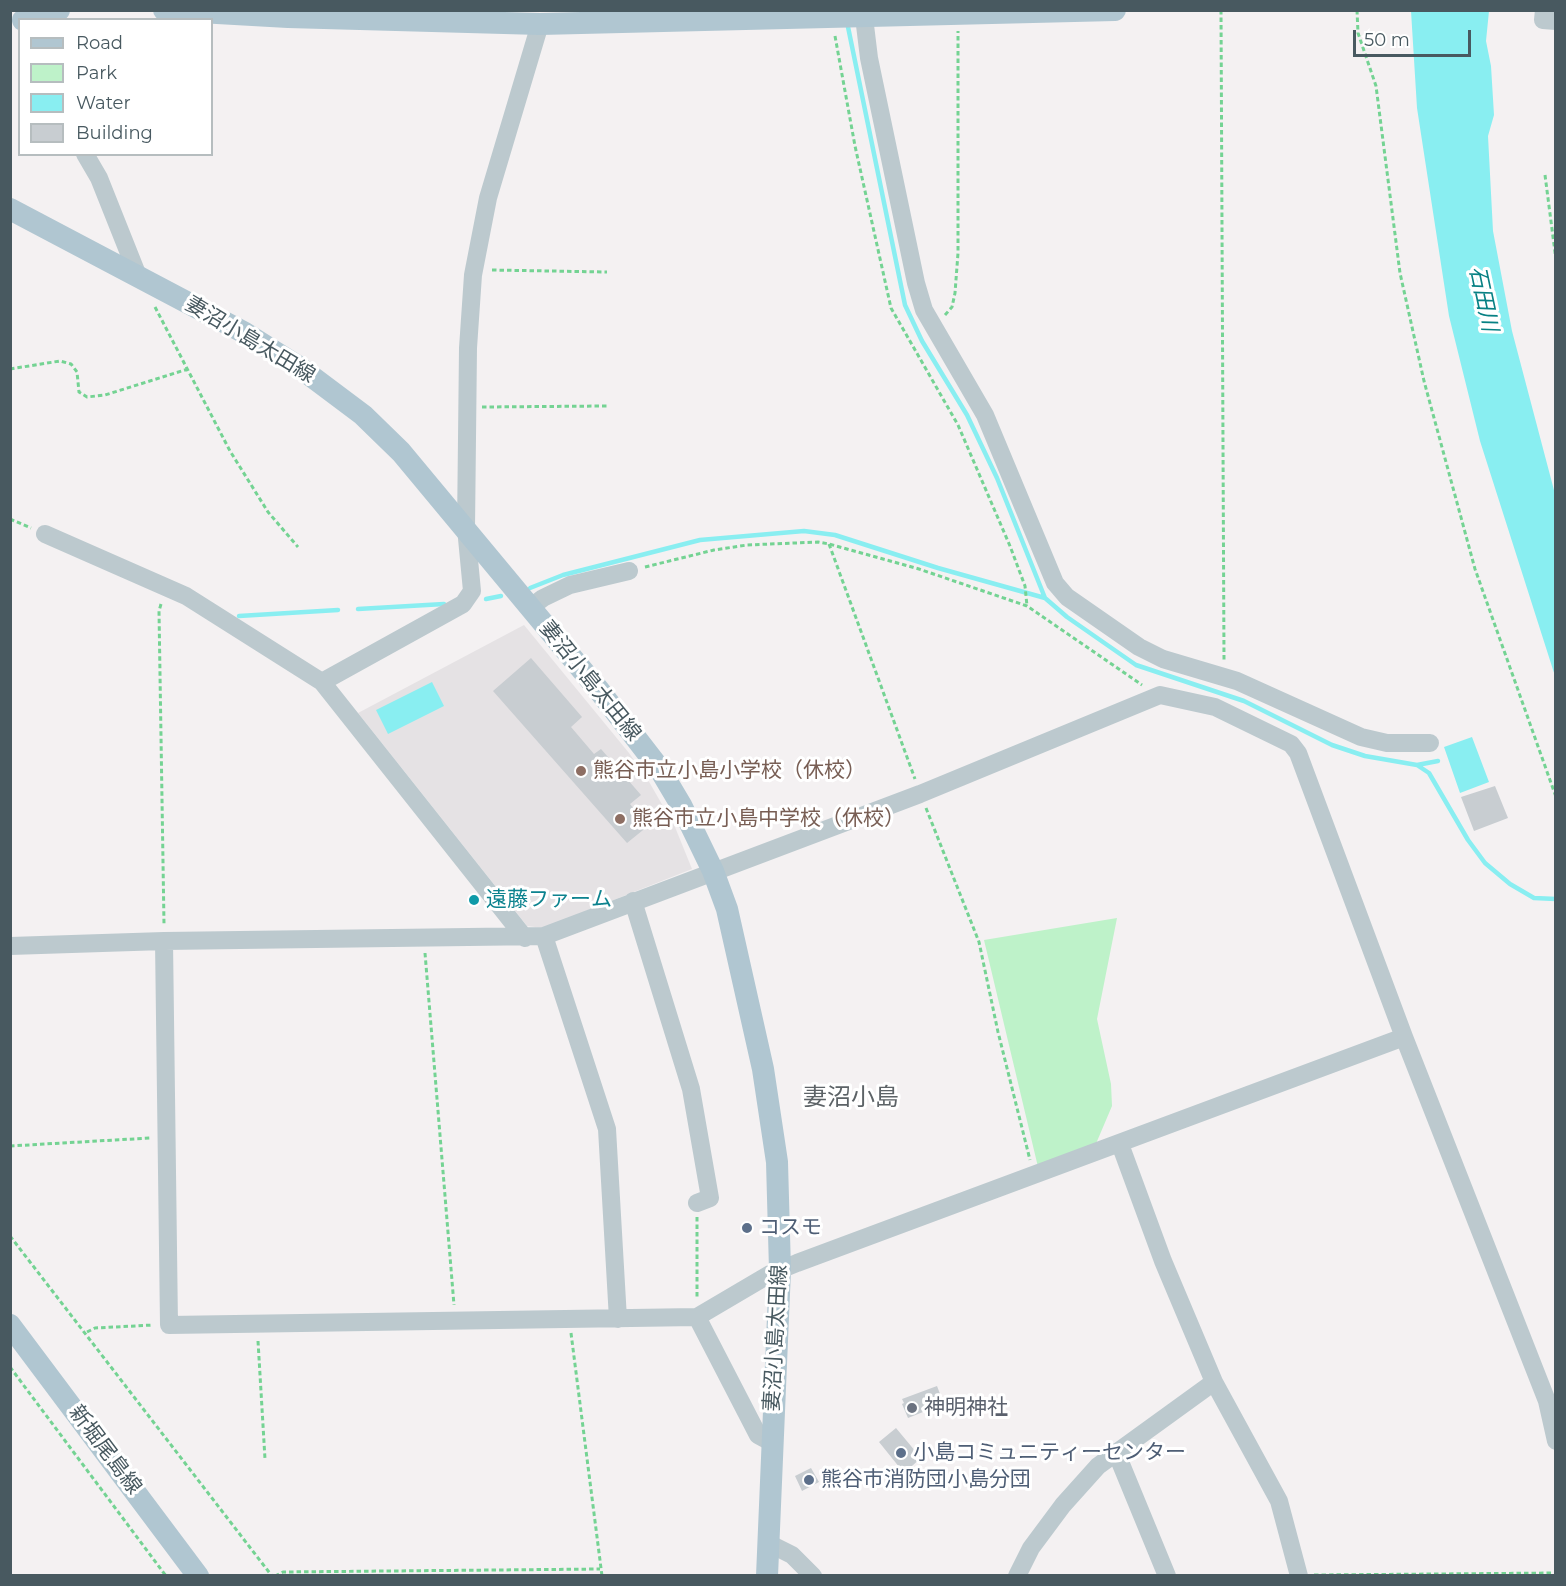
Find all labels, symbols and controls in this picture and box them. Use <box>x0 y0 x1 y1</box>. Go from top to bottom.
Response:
legend <box>18 18 213 156</box>
scale bar <box>1356 18 1474 56</box>
text: 50 m <box>1364 29 1410 51</box>
text: Road <box>76 32 123 54</box>
text: Park <box>76 62 117 84</box>
text: Water <box>76 92 131 114</box>
text: Building <box>76 122 153 144</box>
water label: 石田川 <box>1463 264 1503 334</box>
street label: 妻沼小島太田線 <box>181 291 319 389</box>
street label: 妻沼小島太田線 <box>534 616 646 746</box>
place label: 熊谷市立小島小学校（休校） <box>593 758 866 784</box>
marker: 熊谷市立小島小学校（休校） <box>574 764 588 778</box>
place label: 熊谷市立小島中学校（休校） <box>632 806 905 832</box>
marker: 熊谷市立小島中学校（休校） <box>613 812 627 826</box>
place label: 遠藤ファーム <box>486 887 612 913</box>
marker: 遠藤ファーム <box>467 893 481 907</box>
district label: 妻沼小島 <box>803 1084 899 1112</box>
place label: コスモ <box>759 1215 822 1241</box>
marker: コスモ <box>740 1221 754 1235</box>
street label: 妻沼小島太田線 <box>760 1264 792 1412</box>
place label: 神明神社 <box>924 1395 1008 1421</box>
street label: 新堀尾島線 <box>63 1400 147 1500</box>
marker: 神明神社 <box>905 1401 919 1415</box>
place label: 小島コミュニティーセンター <box>913 1440 1186 1466</box>
marker: 小島コミュニティーセンター <box>894 1446 908 1460</box>
place label: 熊谷市消防団小島分団 <box>821 1467 1031 1493</box>
marker: 熊谷市消防団小島分団 <box>802 1473 816 1487</box>

